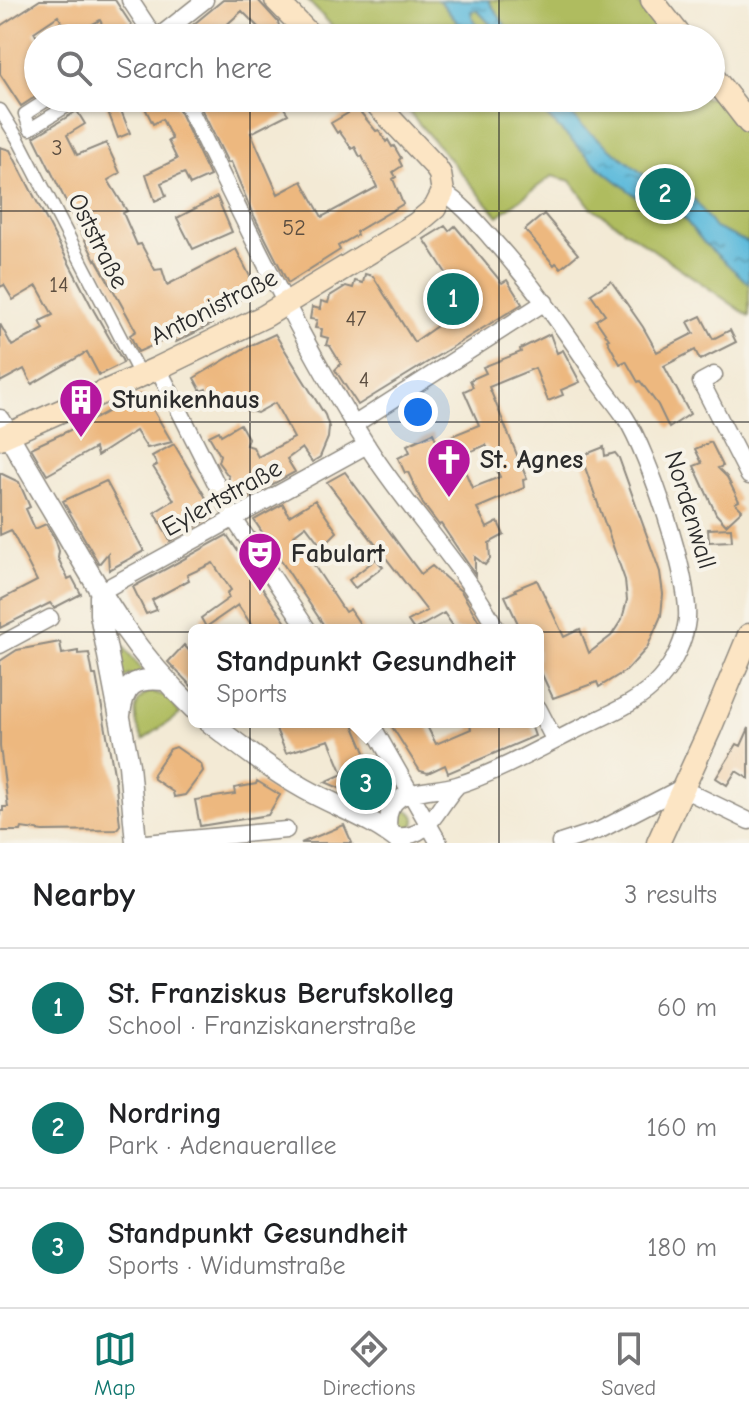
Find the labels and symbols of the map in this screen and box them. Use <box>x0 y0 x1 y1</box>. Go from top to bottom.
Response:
house number: 3 <box>51 135 63 161</box>
pin: 2 <box>639 164 691 224</box>
street label: Oststraße <box>61 188 135 294</box>
house number: 52 <box>282 215 306 241</box>
street label: Antonistraße <box>146 262 282 352</box>
pin: 1 <box>427 269 479 329</box>
house number: 14 <box>49 272 69 298</box>
house number: 47 <box>345 306 367 332</box>
house number: 4 <box>359 367 369 393</box>
building icon: Stunikenhaus <box>57 376 105 439</box>
place label: Stunikenhaus <box>112 385 259 415</box>
your location <box>398 392 438 432</box>
church icon: St. Agnes <box>425 436 473 499</box>
place label: St. Agnes <box>480 445 583 475</box>
street label: Nordenwall <box>658 448 722 572</box>
street label: Eylertstraße <box>157 453 287 543</box>
theatre icon: Fabulart <box>236 530 284 593</box>
place label: Fabulart <box>291 539 385 569</box>
pin: 3 <box>340 754 392 814</box>

